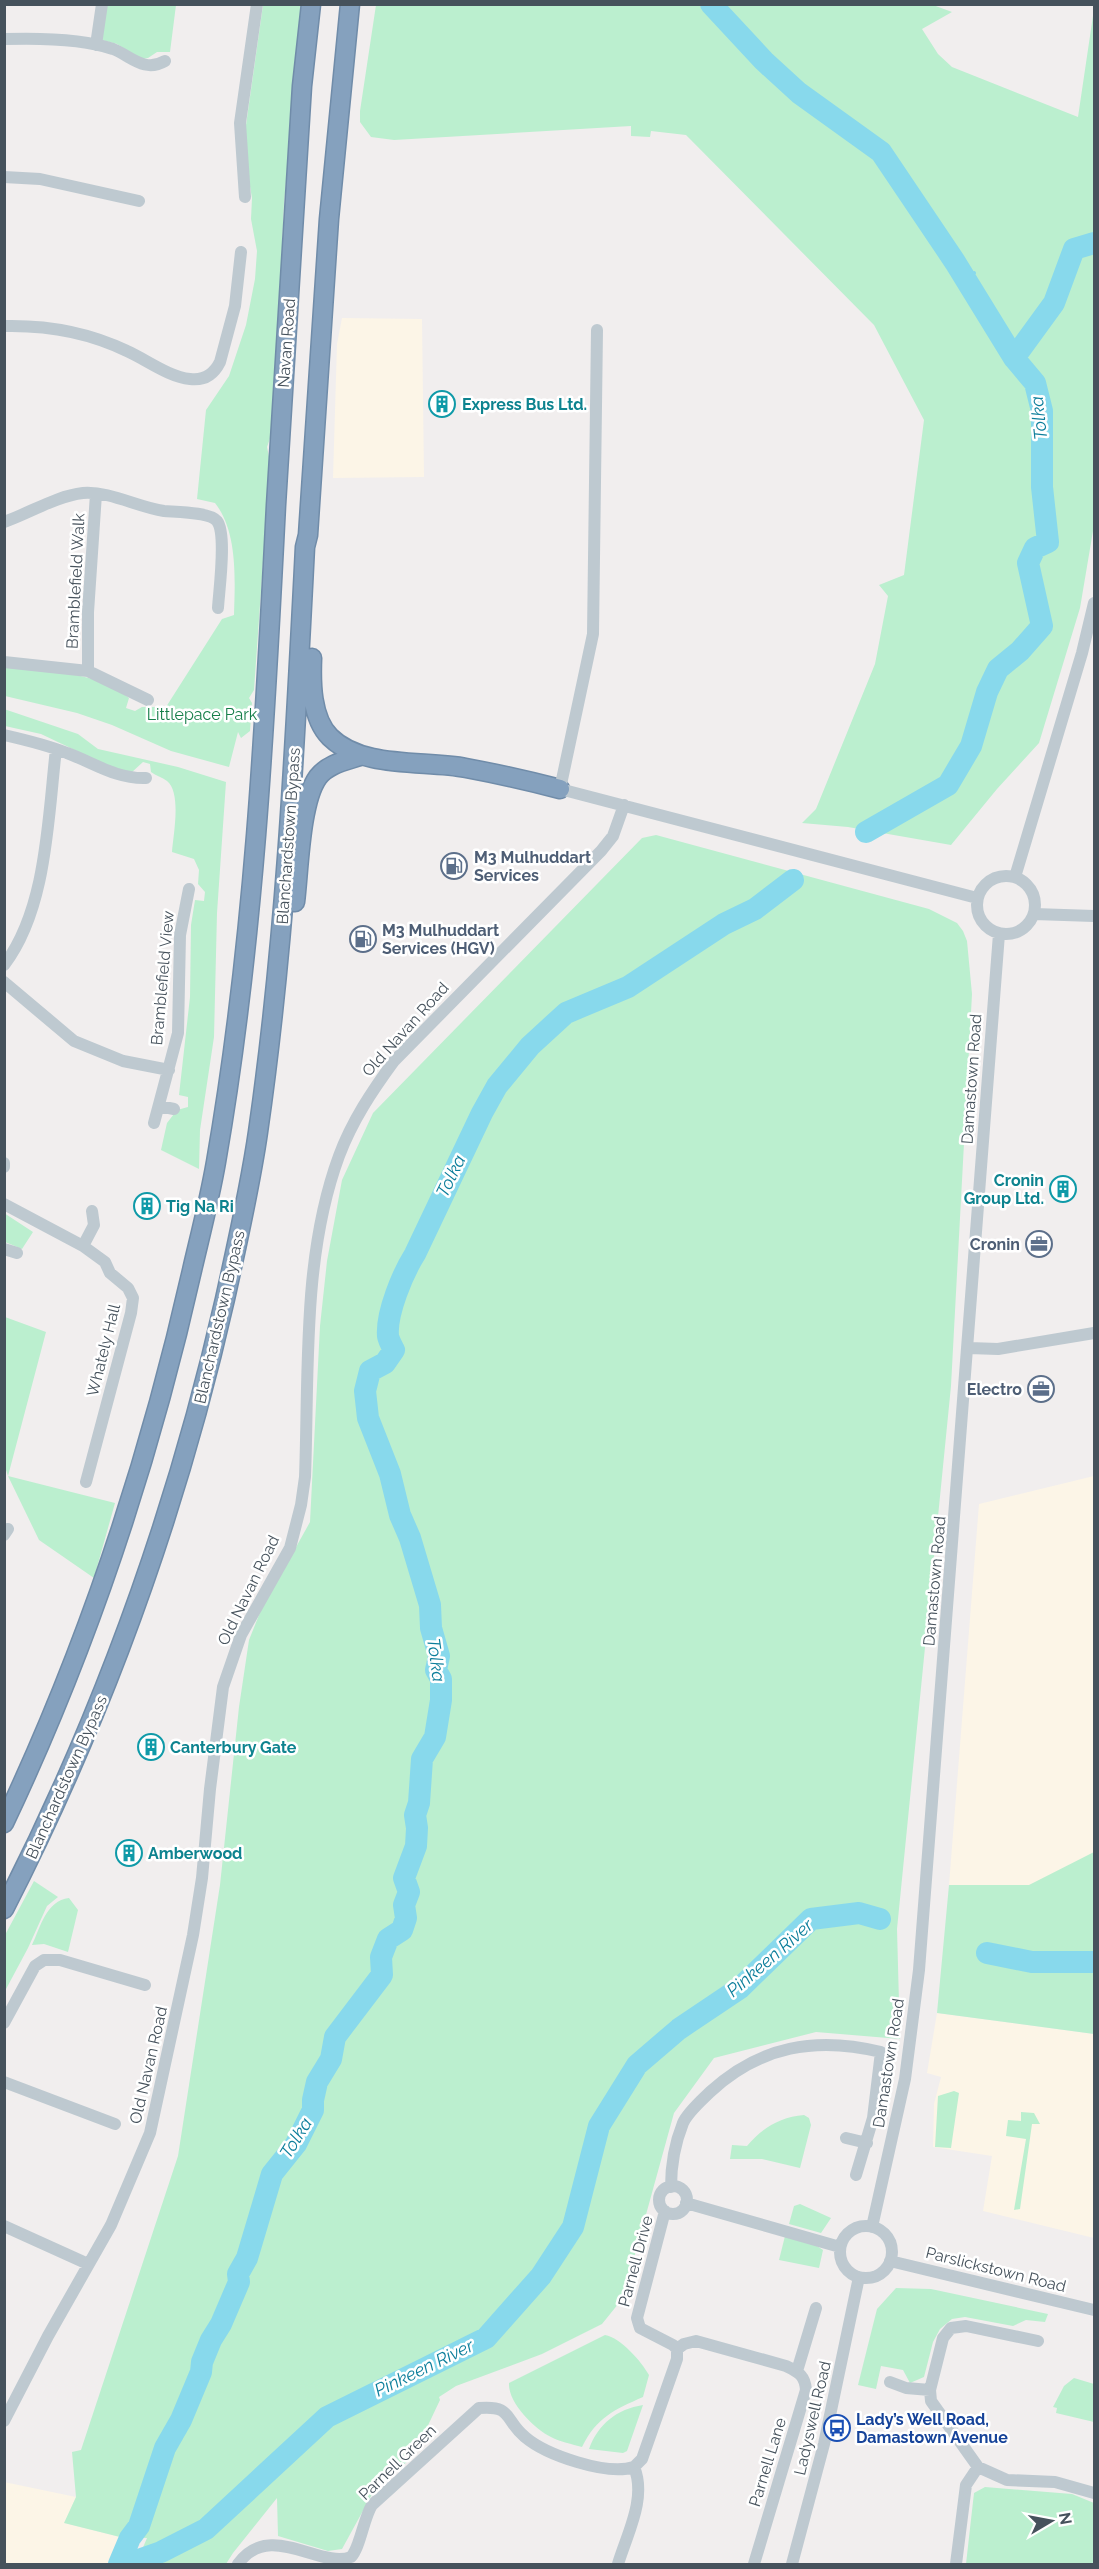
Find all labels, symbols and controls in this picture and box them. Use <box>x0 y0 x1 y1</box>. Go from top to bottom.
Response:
street label: Navan Road <box>274 298 299 388</box>
building icon: Express Bus Ltd. <box>427 389 457 419</box>
place label: Express Bus Ltd. <box>462 395 587 414</box>
water label: Tolka <box>1026 395 1051 441</box>
street label: Bramblefield Walk <box>62 512 89 649</box>
park label: Littlepace Park <box>147 705 258 724</box>
street label: Blanchardstown Bypass <box>273 747 304 925</box>
place label: M3 Mulhuddart Services <box>474 848 591 885</box>
fuel station icon: M3 Mulhuddart Services <box>439 851 469 881</box>
street label: Bramblefield View <box>147 910 178 1046</box>
place label: M3 Mulhuddart Services (HGV) <box>382 921 499 958</box>
fuel station icon: M3 Mulhuddart Services (HGV) <box>348 924 378 954</box>
street label: Old Navan Road <box>358 978 453 1080</box>
street label: Damastown Road <box>957 1013 986 1145</box>
water label: Tolka <box>431 1151 470 1200</box>
place label: Cronin Group Ltd. <box>964 1171 1044 1208</box>
building icon: Cronin Group Ltd. <box>1048 1174 1078 1204</box>
building icon: Tig Na Ri <box>132 1191 162 1221</box>
place label: Tig Na Ri <box>166 1197 234 1216</box>
street label: Blanchardstown Bypass <box>190 1228 249 1406</box>
office icon: Cronin <box>1024 1229 1054 1259</box>
place label: Cronin <box>970 1235 1020 1254</box>
street label: Whately Hall <box>83 1301 124 1398</box>
office icon: Electro <box>1026 1374 1056 1404</box>
place label: Electro <box>967 1380 1022 1399</box>
street label: Damastown Road <box>919 1515 950 1647</box>
street label: Old Navan Road <box>214 1532 283 1648</box>
water label: Tolka <box>423 1637 450 1683</box>
street label: Blanchardstown Bypass <box>22 1692 111 1862</box>
building icon: Canterbury Gate <box>136 1732 166 1762</box>
place label: Canterbury Gate <box>170 1738 297 1757</box>
building icon: Amberwood <box>114 1838 144 1868</box>
place label: Amberwood <box>148 1844 242 1863</box>
water label: Pinkeen River <box>722 1914 818 2001</box>
street label: Damastown Road <box>869 1997 908 2129</box>
street label: Old Navan Road <box>126 2004 171 2126</box>
water label: Tolka <box>275 2113 316 2162</box>
street label: Parnell Drive <box>614 2214 657 2309</box>
street label: Parslickstown Road <box>924 2243 1068 2296</box>
water label: Pinkeen River <box>371 2334 477 2401</box>
street label: Ladyswell Road <box>790 2359 835 2477</box>
place label: Lady’s Well Road, Damastown Avenue <box>856 2410 1008 2447</box>
bus stop icon: Lady’s Well Road, Damastown Avenue <box>822 2413 852 2443</box>
street label: Parnell Lane <box>745 2415 790 2509</box>
street label: Parnell Green <box>355 2421 440 2504</box>
north arrow <box>1021 2491 1081 2551</box>
text: N <box>1055 2511 1076 2526</box>

